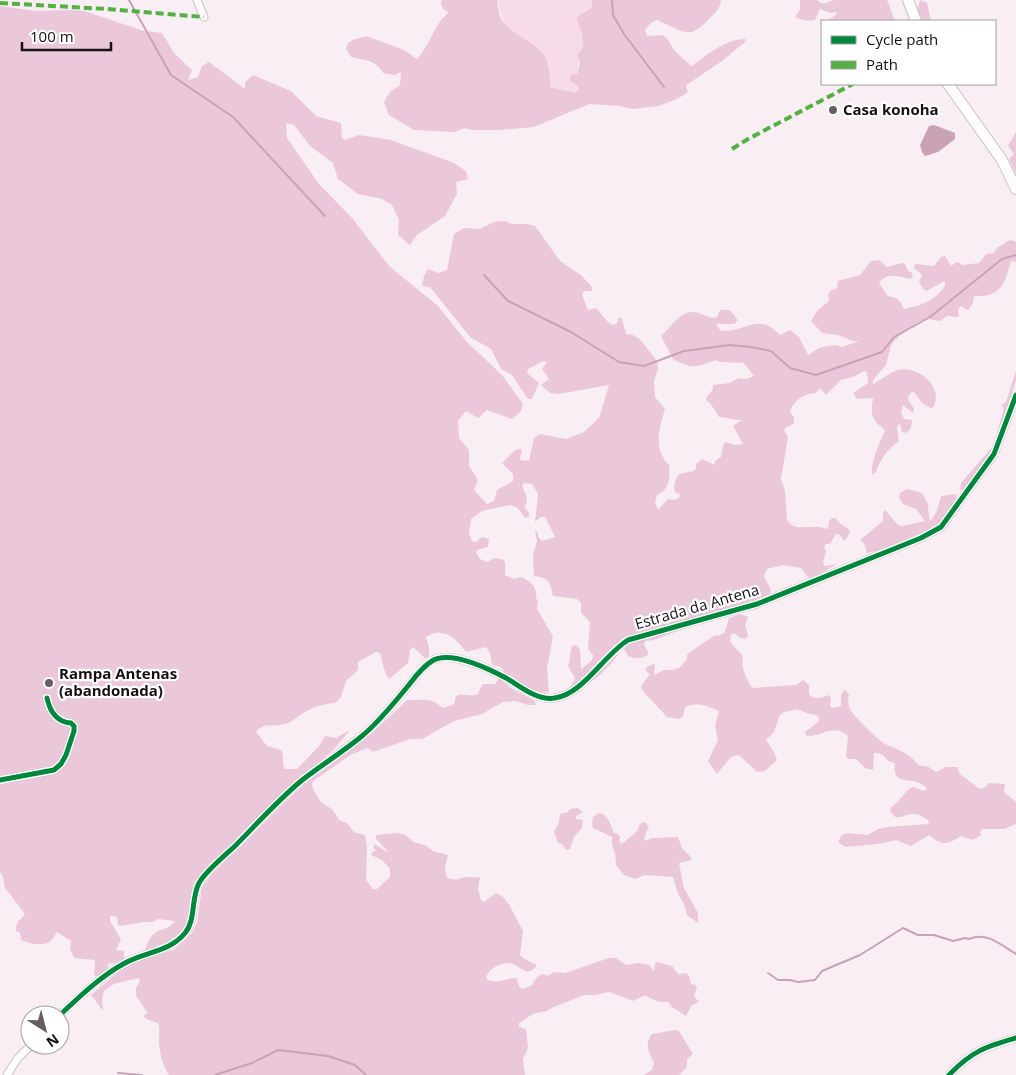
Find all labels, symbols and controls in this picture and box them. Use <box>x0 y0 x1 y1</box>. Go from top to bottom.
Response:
scale bar <box>22 20 111 52</box>
legend <box>821 20 996 85</box>
text: 100 m <box>30 26 74 46</box>
text: Cycle path <box>866 29 938 49</box>
text: Path <box>866 54 898 74</box>
place label: Casa konoha <box>843 99 939 119</box>
marker: Casa konoha <box>827 104 839 116</box>
street label: Estrada da Antena <box>632 579 761 633</box>
place label: Rampa Antenas (abandonada) <box>59 663 177 700</box>
marker: Rampa Antenas (abandonada) <box>43 677 55 689</box>
north arrow <box>20 1005 70 1055</box>
text: N <box>43 1030 63 1052</box>

